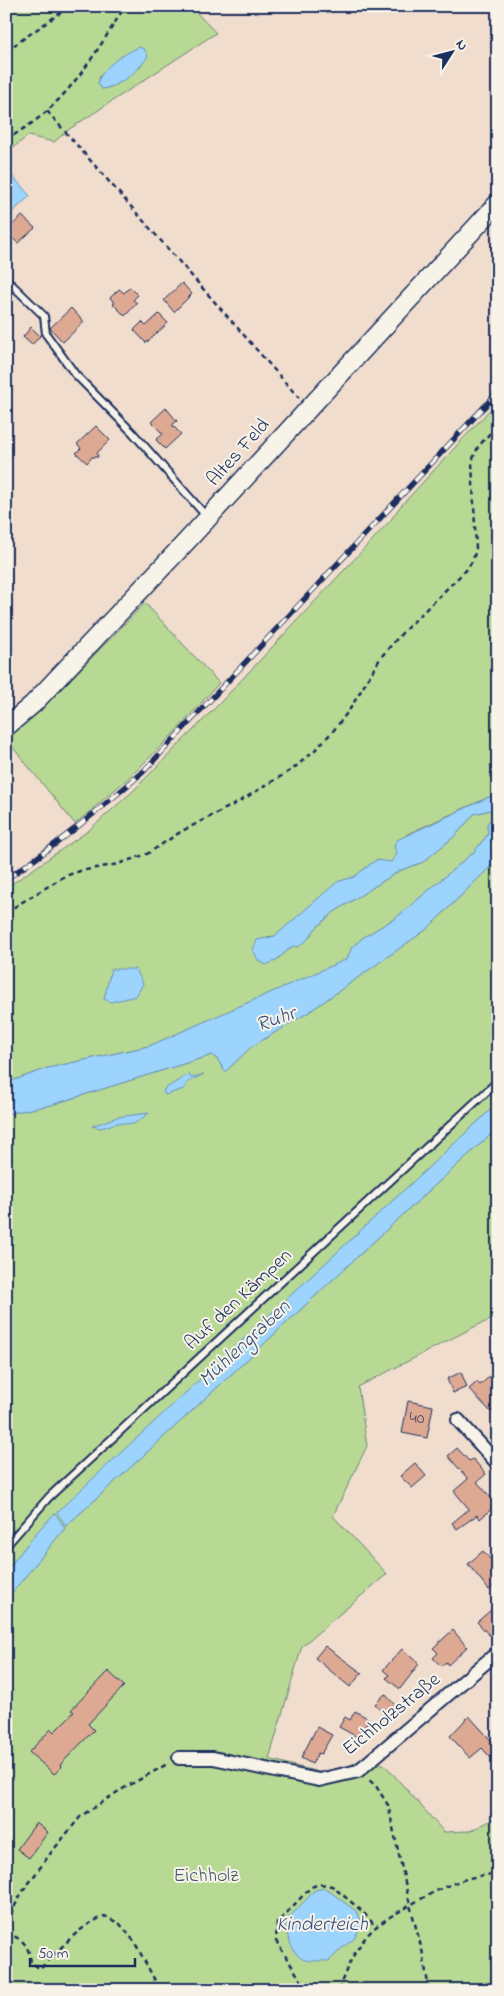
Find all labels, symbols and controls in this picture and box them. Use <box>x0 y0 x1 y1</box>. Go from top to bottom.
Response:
north arrow <box>426 28 476 78</box>
text: N <box>450 35 473 55</box>
street label: Altes Feld <box>200 412 278 494</box>
water label: Ruhr <box>252 998 302 1041</box>
street label: Auf den Kämpen <box>179 1242 299 1358</box>
water label: Mühlengraben <box>192 1293 299 1395</box>
house number: 40 <box>409 1406 425 1432</box>
street label: Eichholzstraße <box>337 1666 447 1764</box>
park label: Eichholz <box>173 1862 239 1891</box>
water label: Kinderteich <box>276 1910 369 1940</box>
scale bar <box>30 1936 135 1968</box>
text: 50 m <box>38 1943 69 1965</box>

